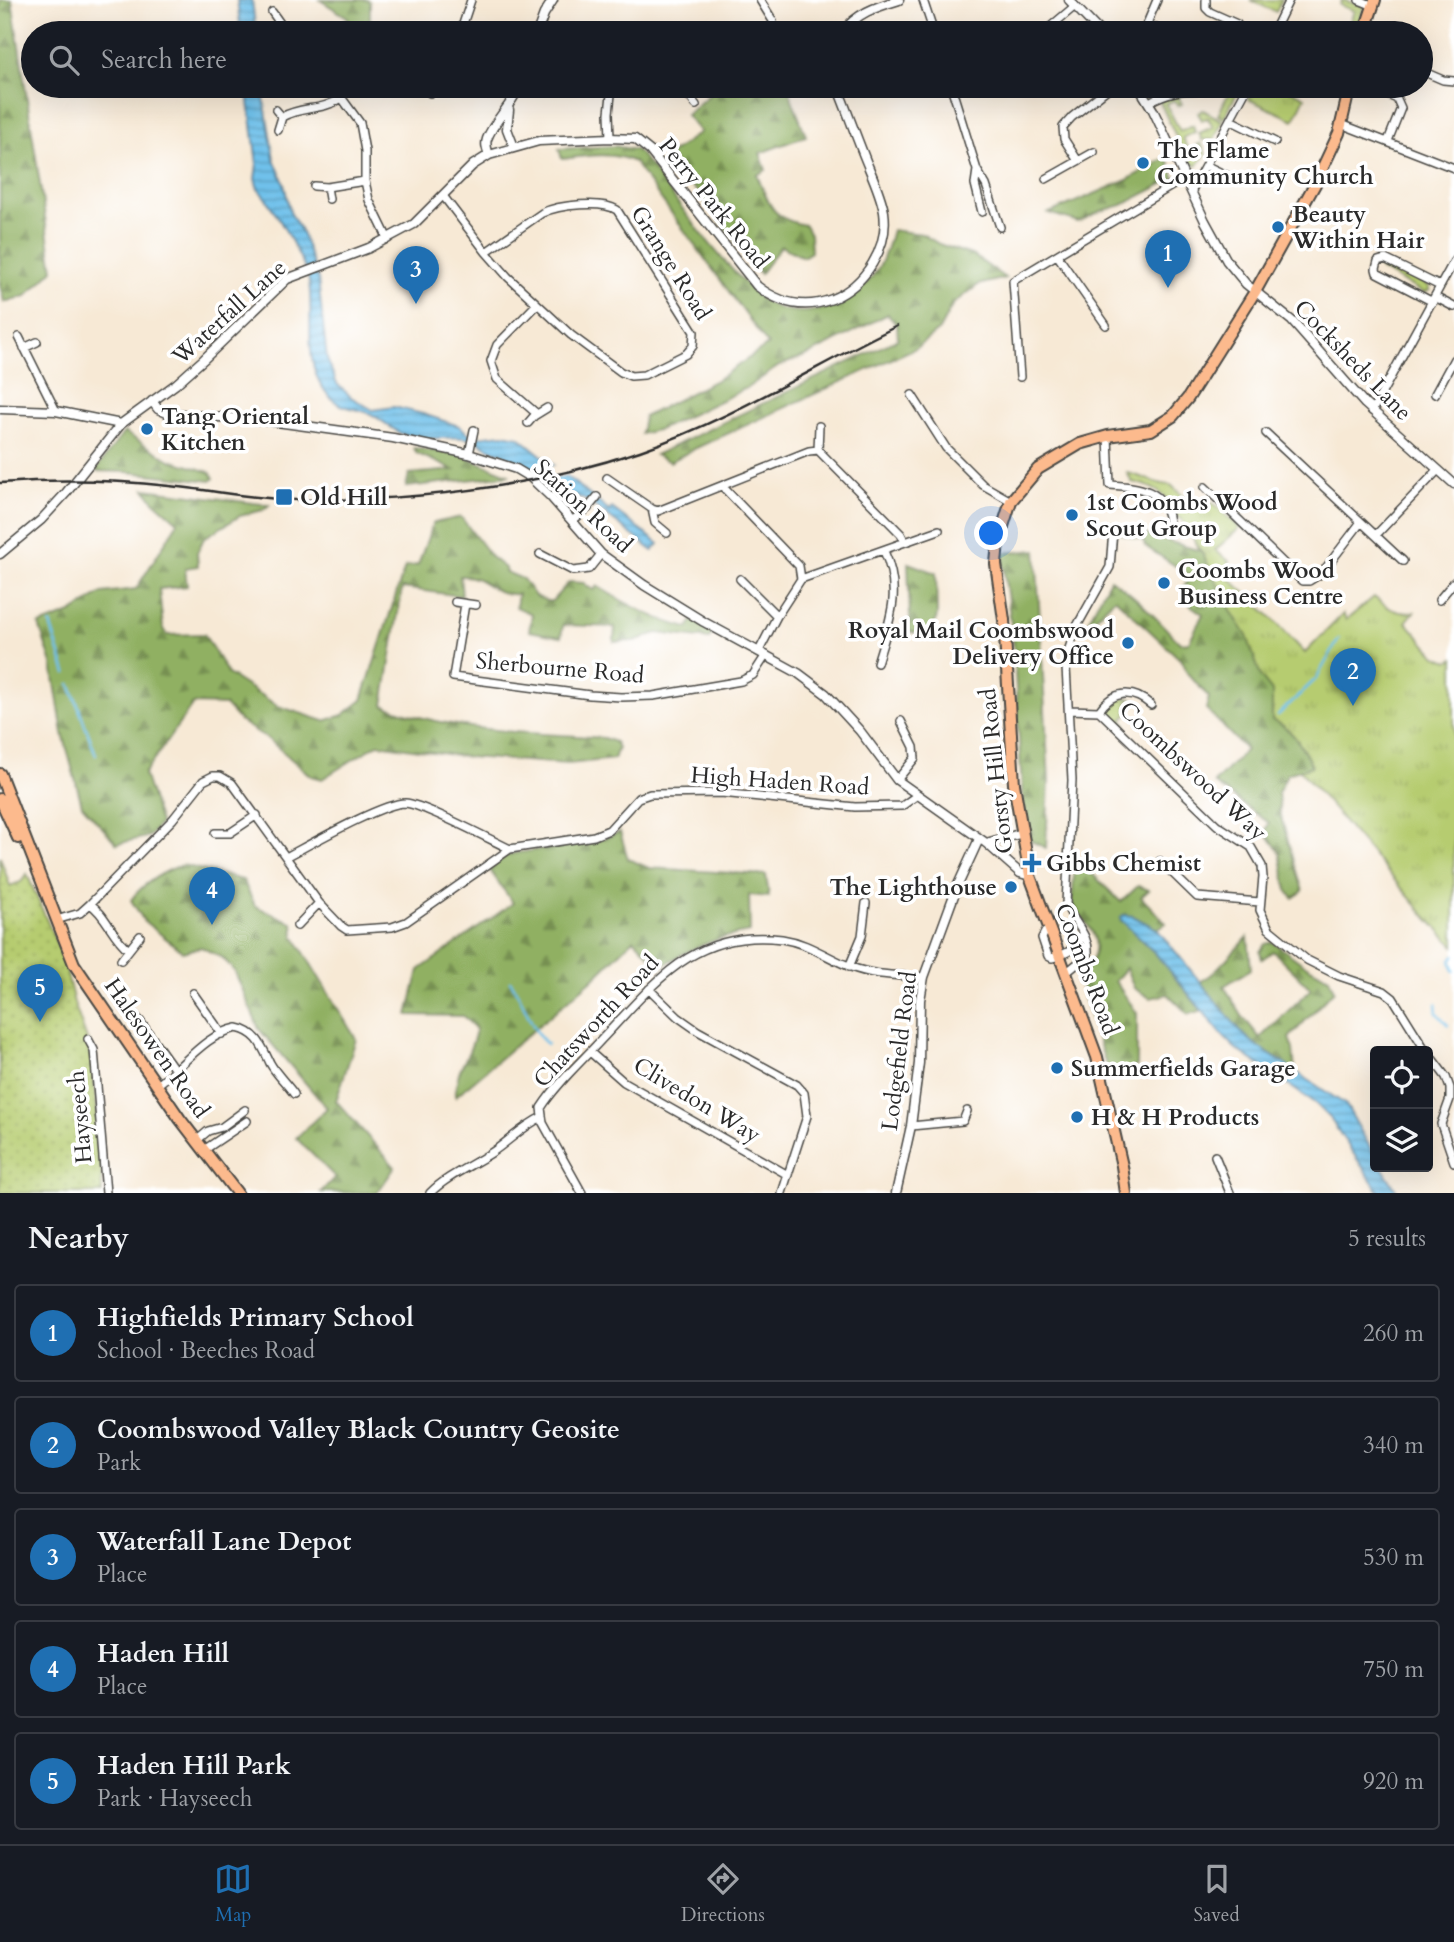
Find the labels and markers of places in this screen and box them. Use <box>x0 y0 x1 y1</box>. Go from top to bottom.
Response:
place label: The Flame Community Church <box>1157 135 1374 192</box>
marker: The Flame Community Church <box>1135 155 1151 171</box>
place label: Beauty Within Hair <box>1291 199 1425 256</box>
marker: Beauty Within Hair <box>1270 219 1286 235</box>
pin: 1 <box>1145 230 1191 288</box>
pin: 3 <box>393 246 439 304</box>
place label: Tang Oriental Kitchen <box>161 401 309 458</box>
marker: Tang Oriental Kitchen <box>139 421 155 437</box>
place label: Old Hill <box>300 482 388 513</box>
marker: Old Hill <box>274 487 294 507</box>
place label: 1st Coombs Wood Scout Group <box>1086 487 1278 544</box>
marker: 1st Coombs Wood Scout Group <box>1064 507 1080 523</box>
place label: Coombs Wood Business Centre <box>1178 555 1343 612</box>
marker: Coombs Wood Business Centre <box>1156 575 1172 591</box>
place label: Royal Mail Coombswood Delivery Office <box>848 615 1114 672</box>
marker: Royal Mail Coombswood Delivery Office <box>1120 635 1136 651</box>
pin: 2 <box>1330 648 1376 706</box>
place label: Gibbs Chemist <box>1046 848 1201 879</box>
marker: Gibbs Chemist <box>1024 855 1040 871</box>
pin: 4 <box>189 867 235 925</box>
place label: The Lighthouse <box>829 872 997 903</box>
marker: The Lighthouse <box>1003 879 1019 895</box>
pin: 5 <box>17 964 63 1022</box>
place label: Summerfields Garage <box>1071 1053 1296 1084</box>
marker: Summerfields Garage <box>1049 1060 1065 1076</box>
place label: H & H Products <box>1091 1102 1259 1133</box>
marker: H & H Products <box>1069 1109 1085 1125</box>

